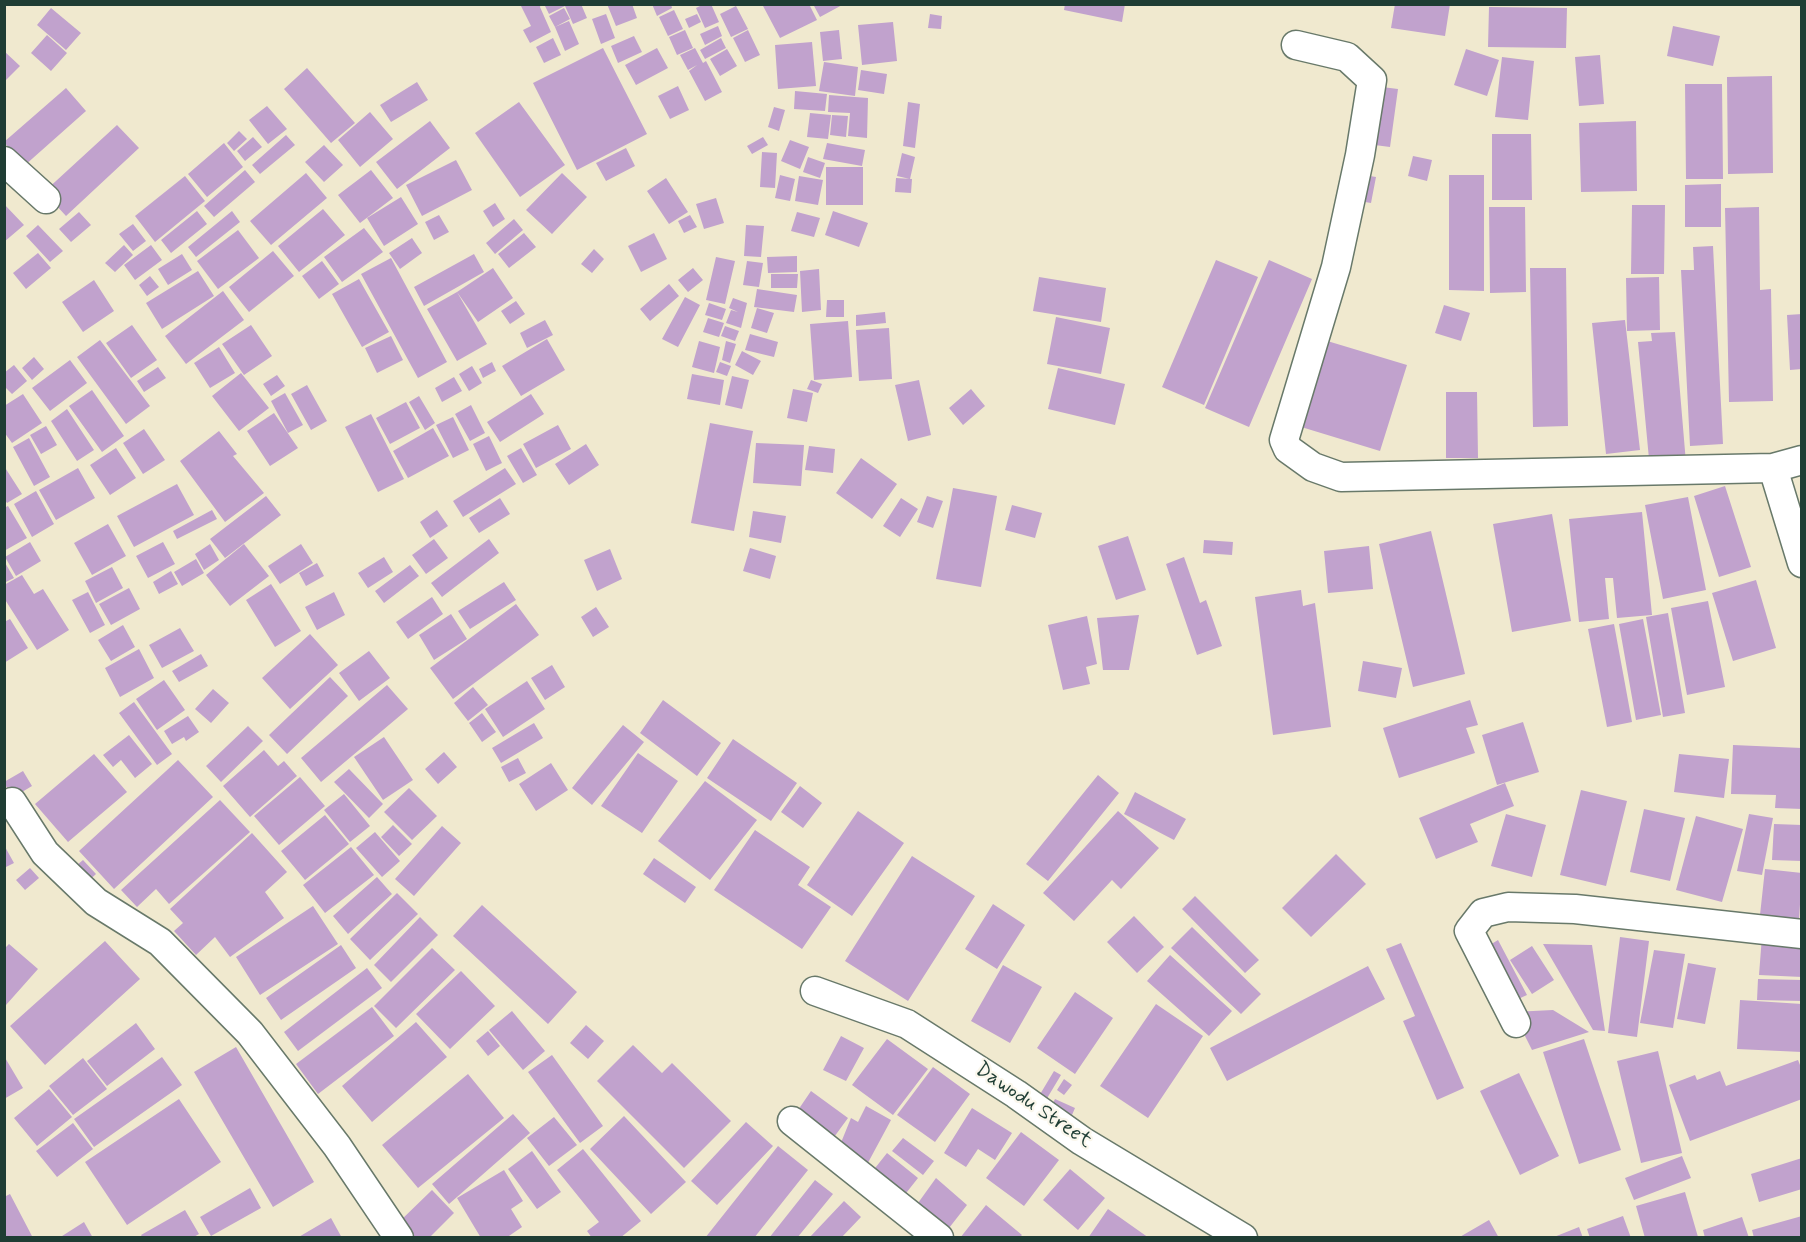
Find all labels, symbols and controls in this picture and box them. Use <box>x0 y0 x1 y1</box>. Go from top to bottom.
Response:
street label: Dawodu Street <box>970 1058 1096 1154</box>

